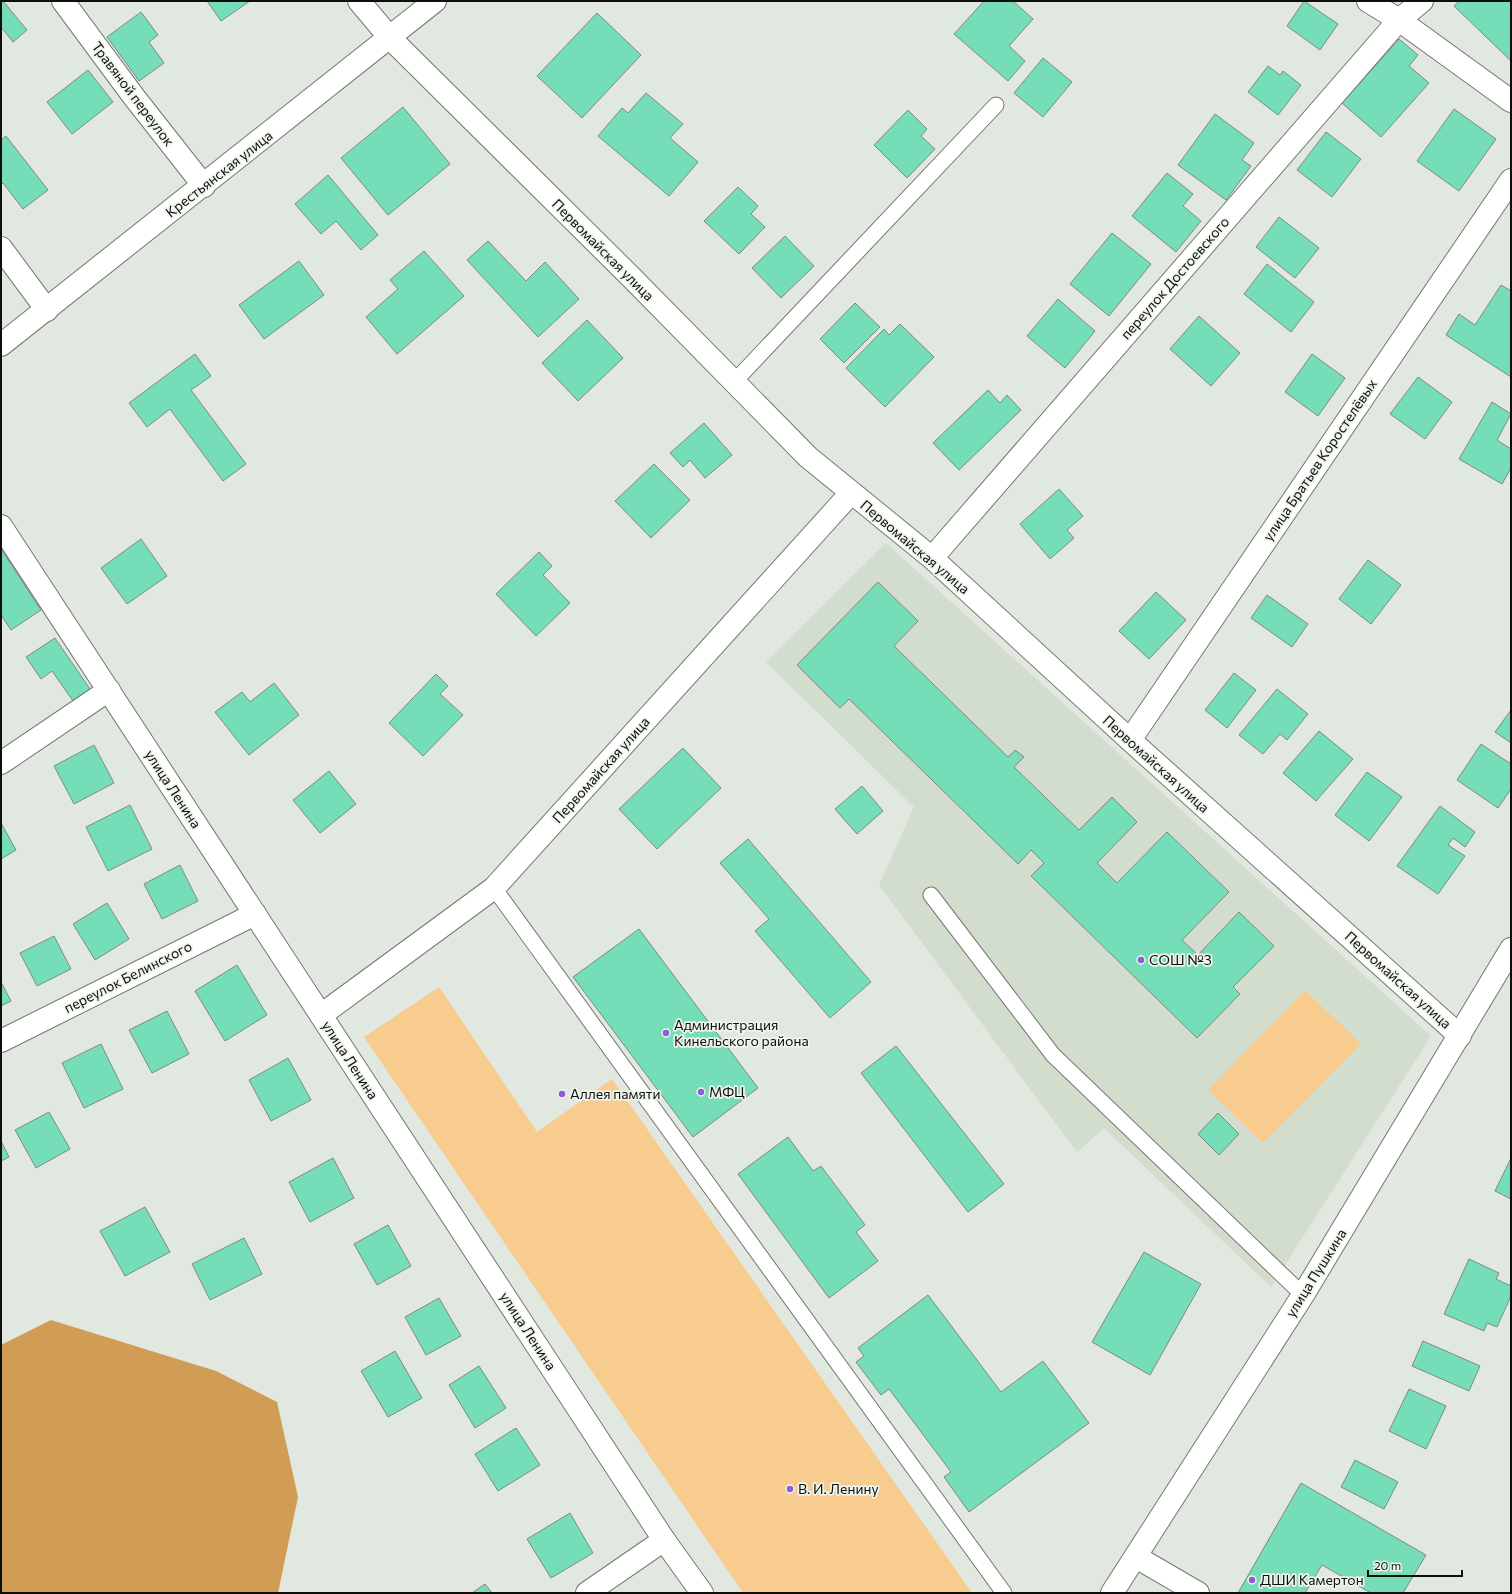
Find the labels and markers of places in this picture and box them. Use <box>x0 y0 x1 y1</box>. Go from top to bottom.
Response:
place label: СОШ №3 <box>1149 951 1212 968</box>
marker: СОШ №3 <box>1136 955 1146 965</box>
place label: Администрация Кинельского района <box>674 1016 809 1049</box>
marker: Администрация Кинельского района <box>661 1028 671 1038</box>
place label: МФЦ <box>709 1083 745 1100</box>
place label: Аллея памяти <box>570 1085 660 1102</box>
marker: МФЦ <box>696 1087 706 1097</box>
marker: Аллея памяти <box>557 1089 567 1099</box>
place label: В. И. Ленину <box>798 1480 879 1497</box>
marker: В. И. Ленину <box>785 1484 795 1494</box>
place label: ДШИ Камертон <box>1260 1571 1364 1588</box>
marker: ДШИ Камертон <box>1247 1575 1257 1585</box>

